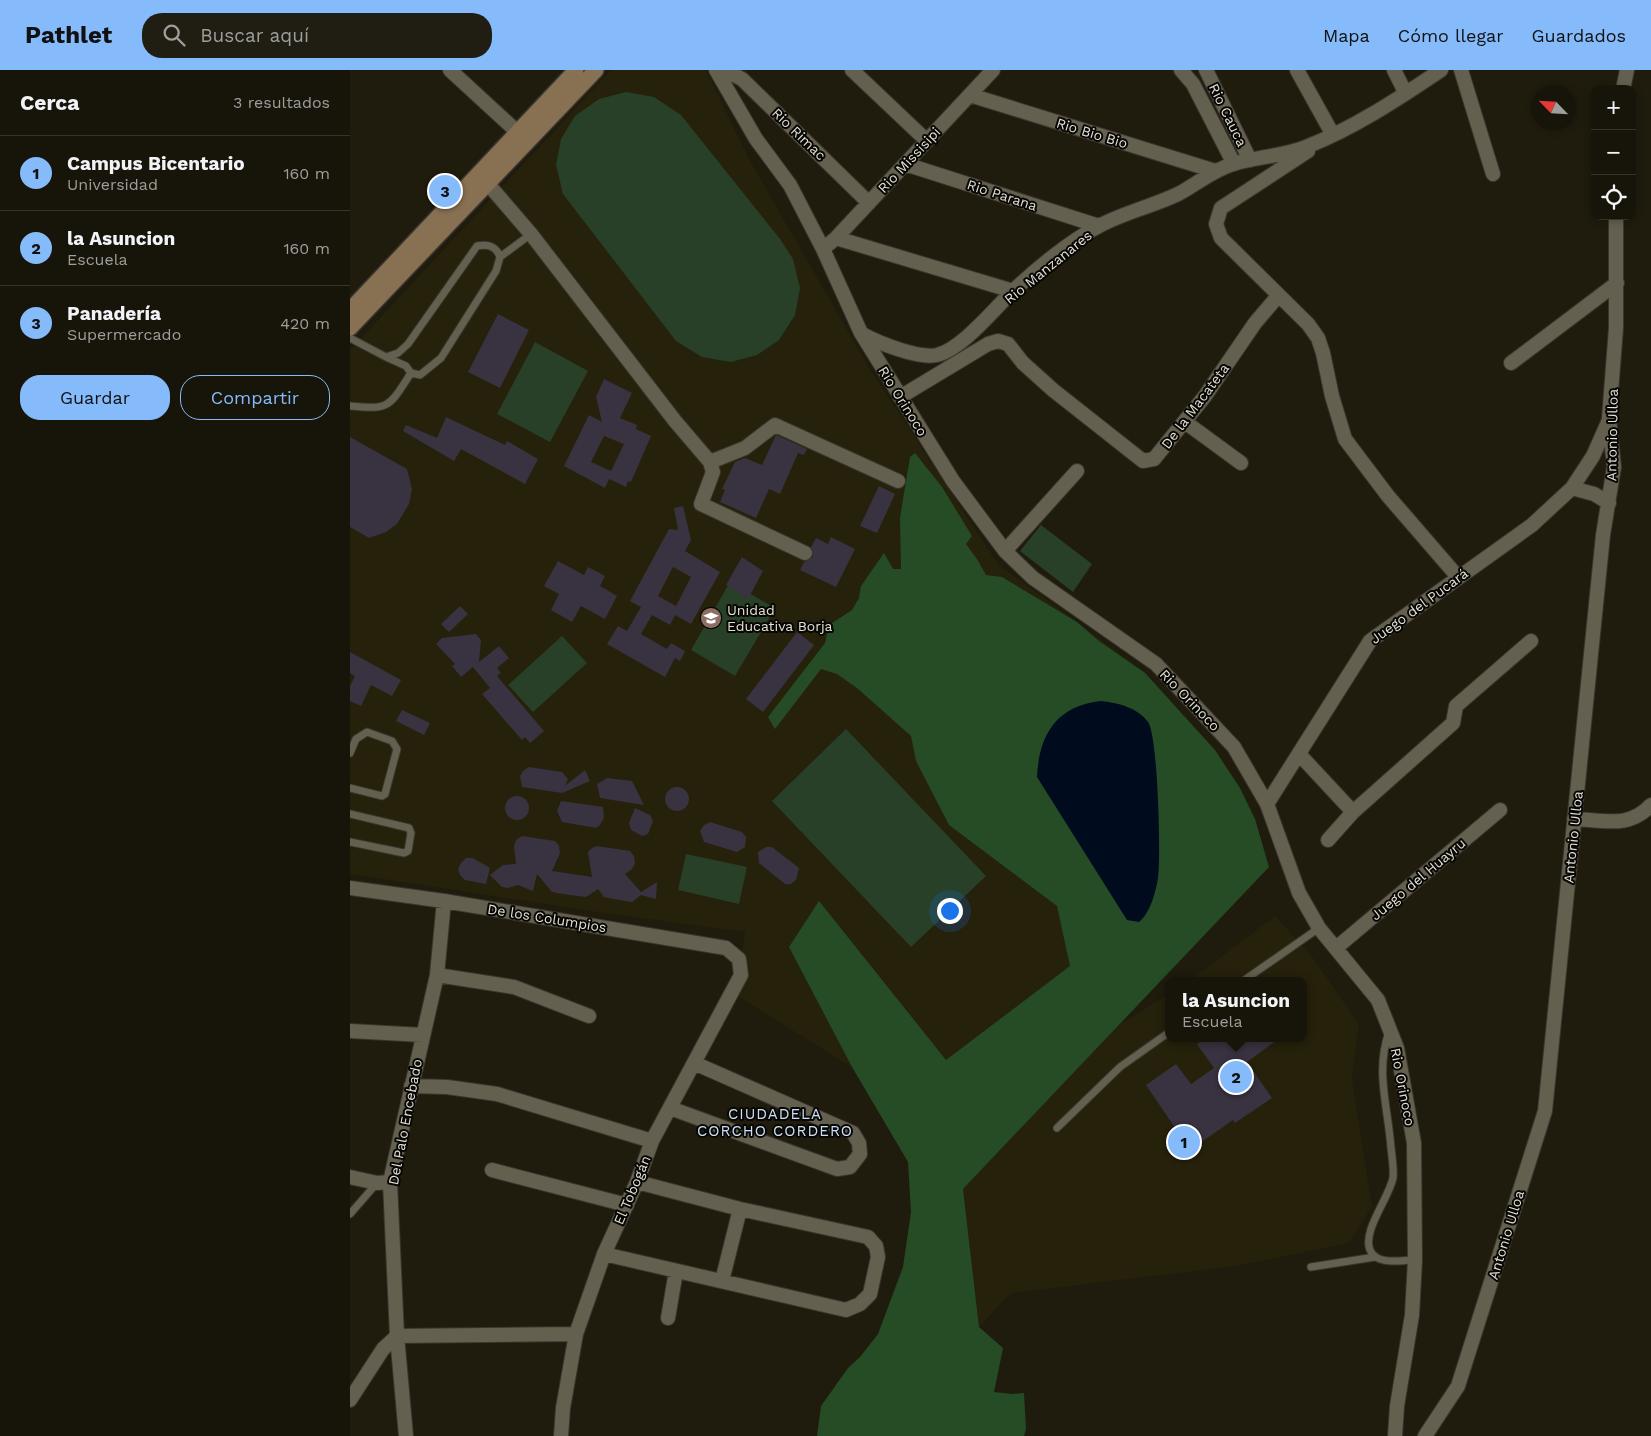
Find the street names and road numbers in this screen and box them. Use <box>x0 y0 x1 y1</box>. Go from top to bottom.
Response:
street label: Rio Cauca <box>1206 81 1250 149</box>
street label: Rio Rimac <box>769 105 829 164</box>
street label: Rio Bio Bio <box>1055 115 1129 151</box>
street label: Rio Missisipi <box>875 124 943 196</box>
street label: Rio Parana <box>965 176 1039 214</box>
street label: Rio Manzanares <box>1001 227 1095 307</box>
street label: De la Macateta <box>1158 360 1232 452</box>
street label: Rio Orinoco <box>875 363 931 439</box>
street label: Antonio Ulloa <box>1603 389 1621 481</box>
street label: Juego del Pucará <box>1367 565 1471 647</box>
street label: Rio Orinoco <box>1157 666 1223 734</box>
street label: Antonio Ulloa <box>1560 790 1586 884</box>
street label: Juego del Huayru <box>1367 835 1469 923</box>
street label: De los Columpios <box>486 901 608 935</box>
street label: Rio Orinoco <box>1388 1047 1418 1127</box>
street label: Del Palo Encebado <box>385 1058 425 1186</box>
street label: El Tobogán <box>610 1153 654 1227</box>
street label: Antonio Ulloa <box>1485 1188 1527 1282</box>

